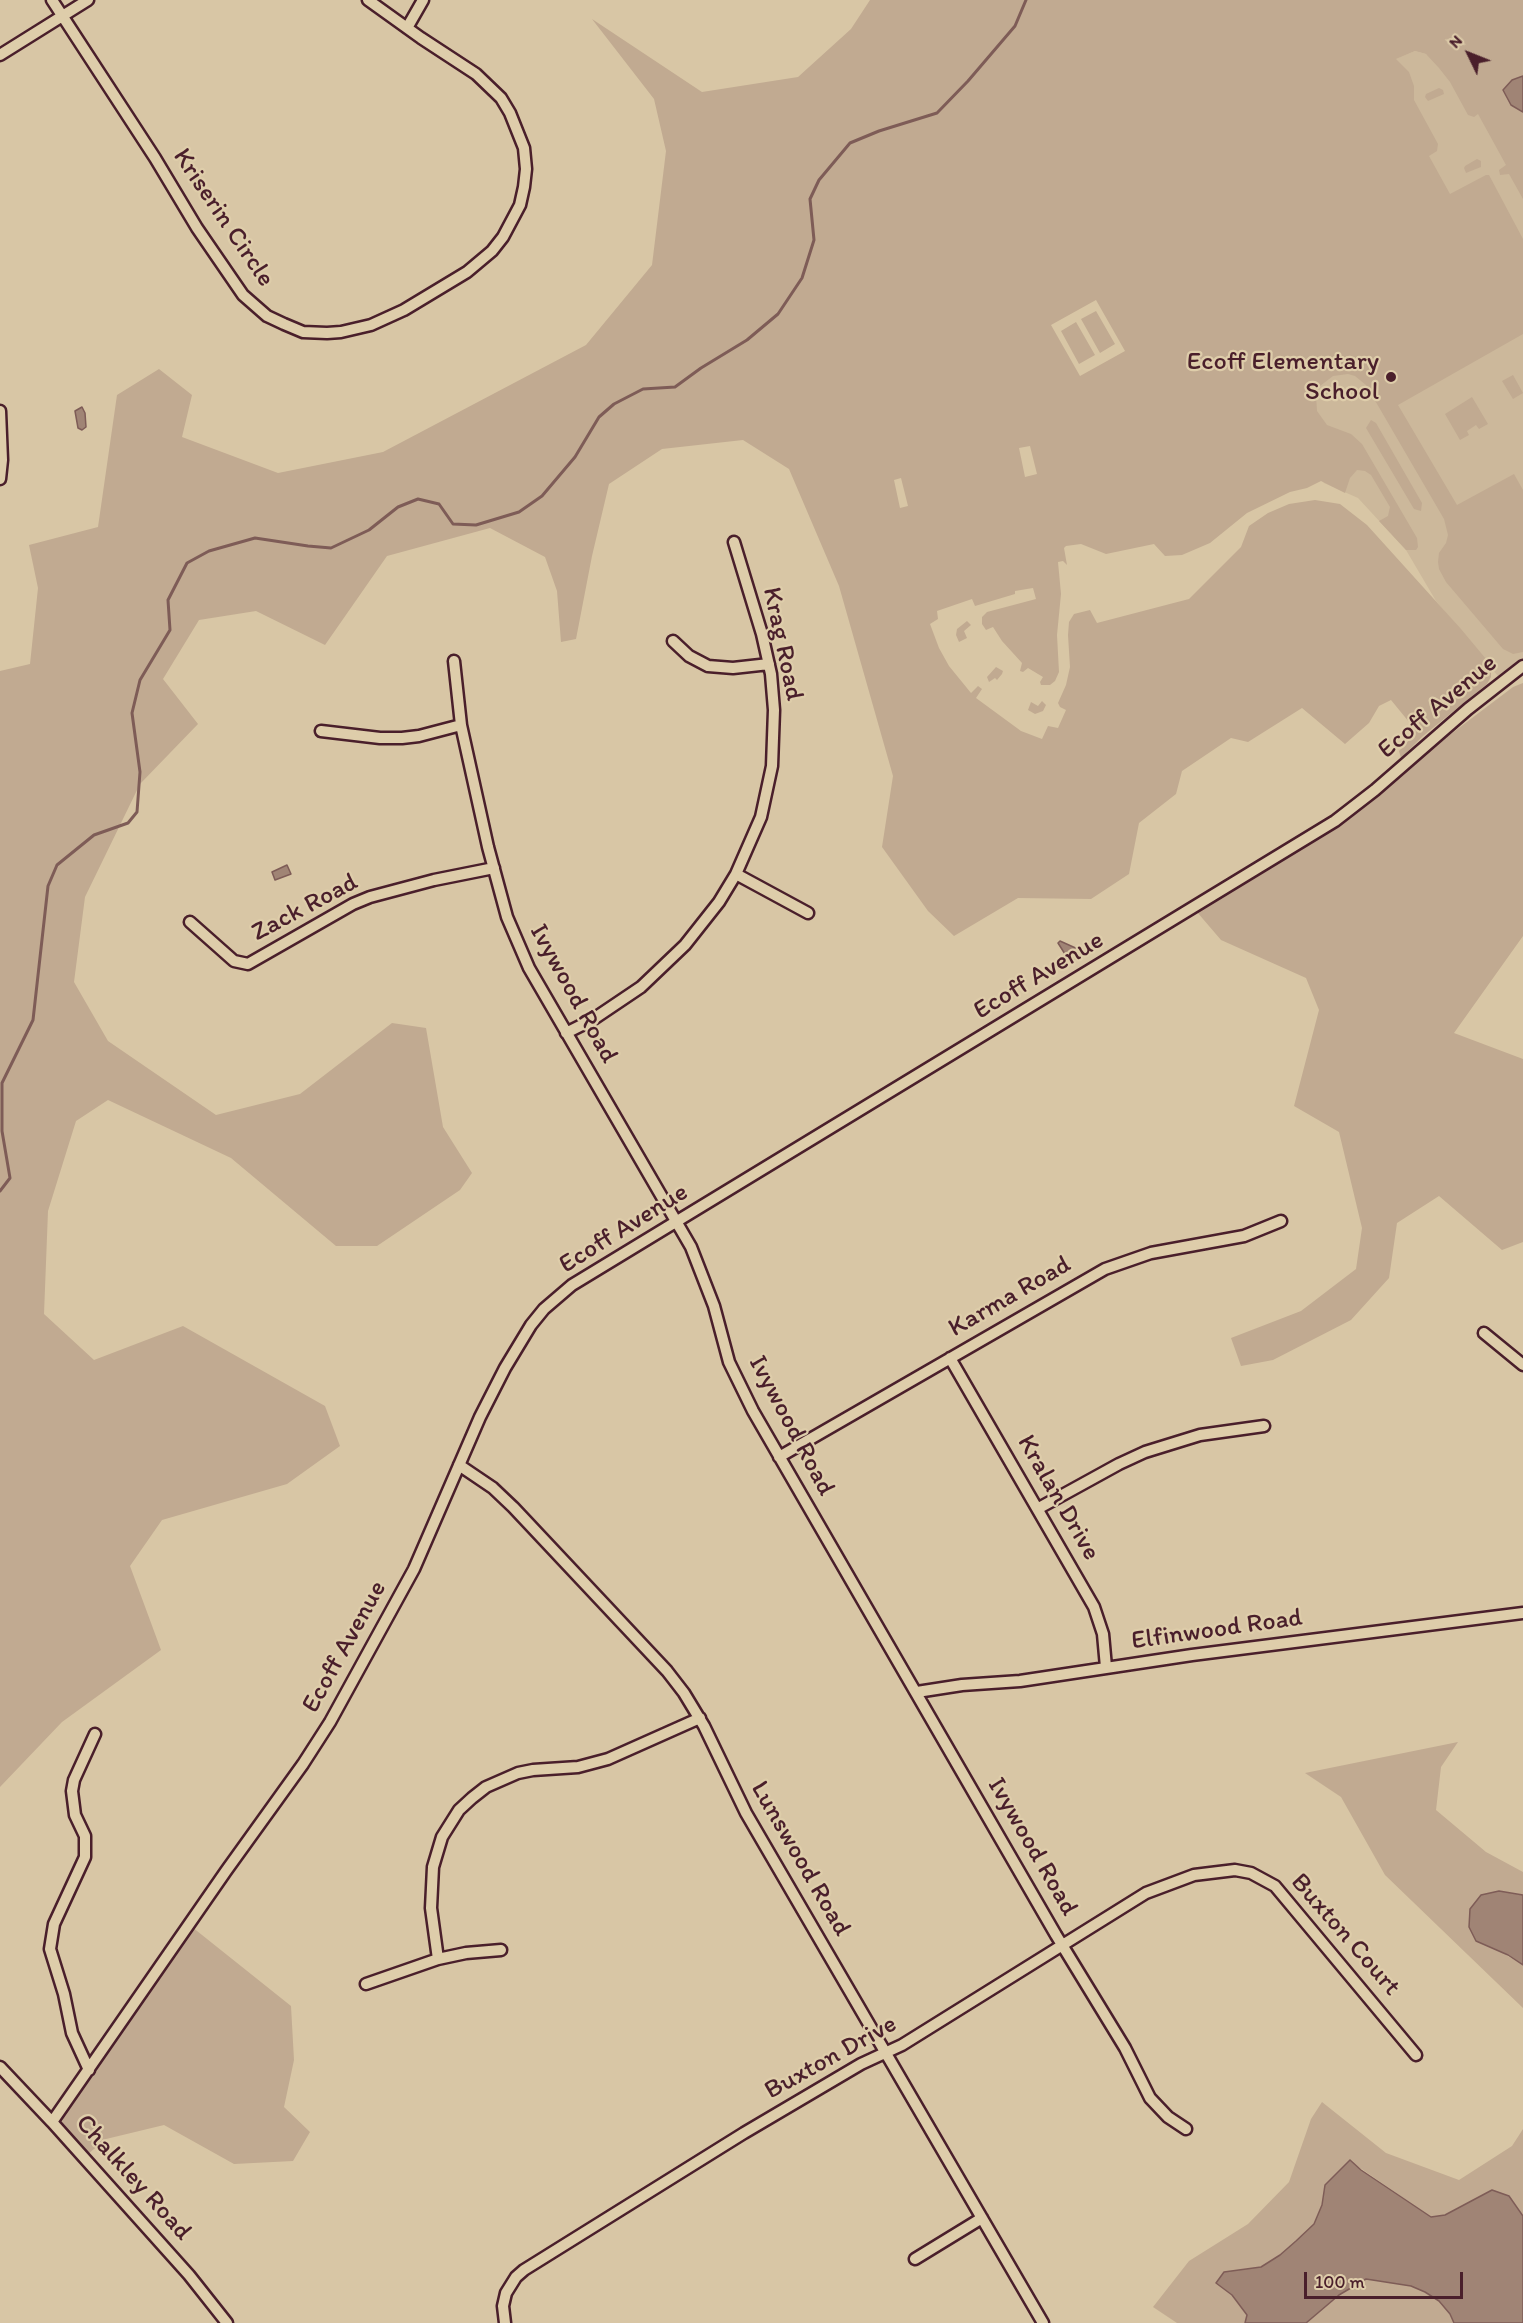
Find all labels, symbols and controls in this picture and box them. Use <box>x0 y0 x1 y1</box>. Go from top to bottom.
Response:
north arrow <box>1439 24 1499 84</box>
text: N <box>1445 31 1466 52</box>
street label: Kriserin Circle <box>165 143 281 293</box>
place label: Ecoff Elementary School <box>1187 346 1379 408</box>
marker: Ecoff Elementary School <box>1384 370 1398 384</box>
street label: Krag Road <box>755 584 809 704</box>
street label: Ecoff Avenue <box>1372 648 1504 766</box>
street label: Zack Road <box>247 867 363 949</box>
street label: Ivywood Road <box>522 919 624 1069</box>
street label: Ecoff Avenue <box>968 925 1110 1027</box>
street label: Ecoff Avenue <box>554 1177 694 1281</box>
street label: Karma Road <box>943 1249 1077 1345</box>
street label: Ivywood Road <box>741 1351 841 1501</box>
street label: Kralan Drive <box>1010 1430 1106 1566</box>
street label: Ecoff Avenue <box>296 1576 394 1718</box>
street label: Elfinwood Road <box>1129 1603 1305 1657</box>
street label: Ivywood Road <box>980 1772 1084 1922</box>
street label: Lunswood Road <box>743 1776 857 1942</box>
street label: Buxton Court <box>1283 1867 1407 2003</box>
street label: Buxton Drive <box>760 2009 902 2107</box>
street label: Chalkley Road <box>68 2109 198 2247</box>
scale bar <box>1307 2260 1466 2298</box>
text: 100 m <box>1315 2271 1365 2293</box>

